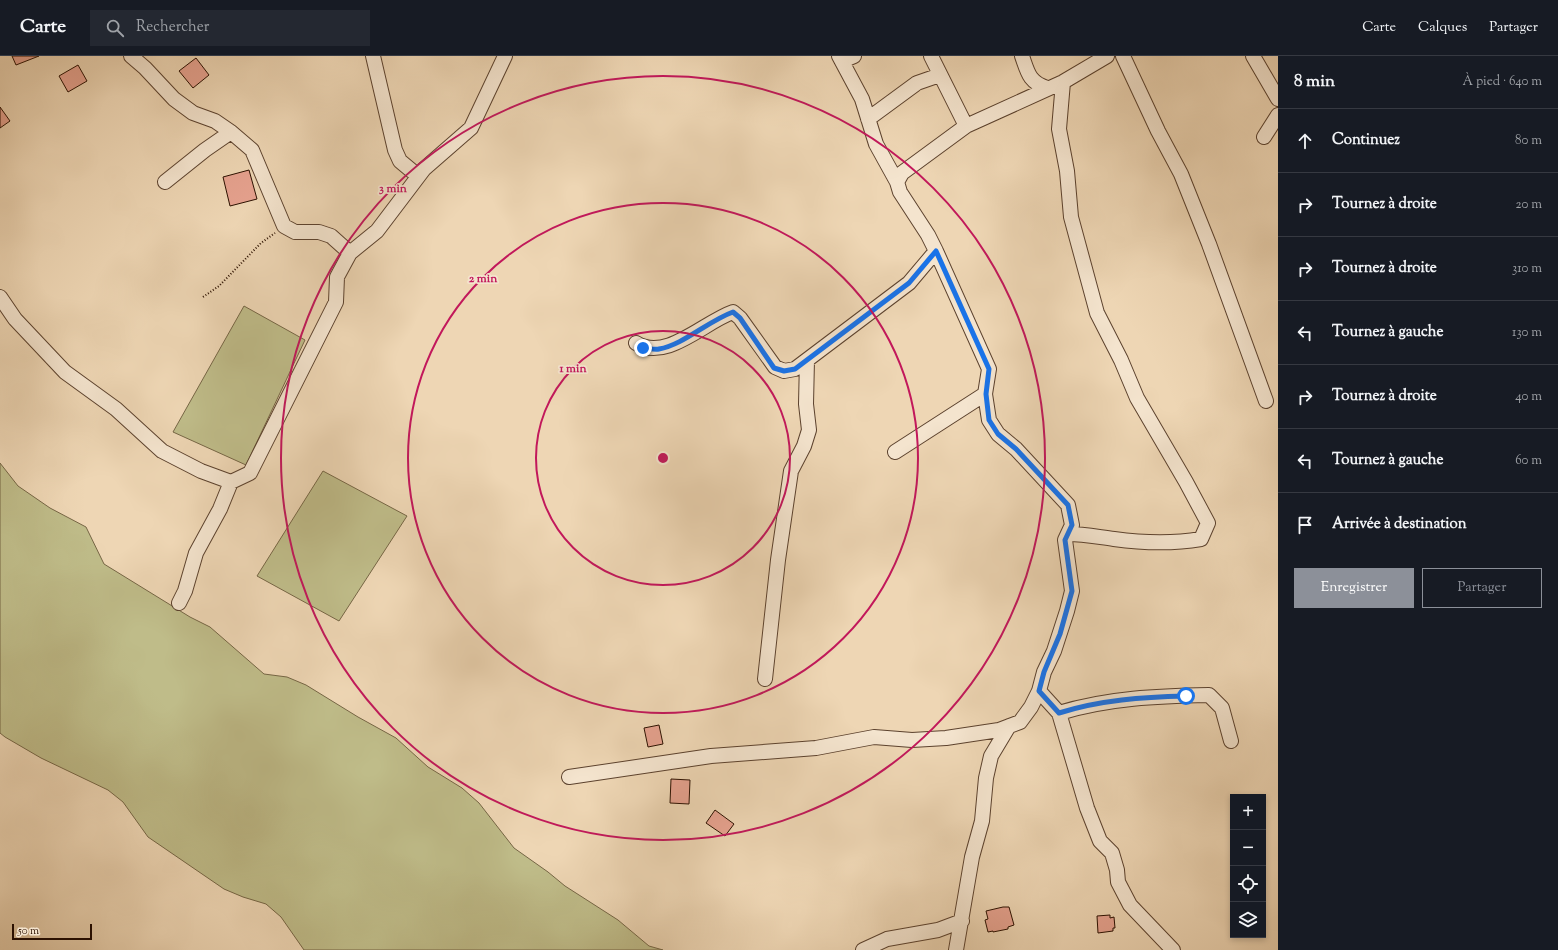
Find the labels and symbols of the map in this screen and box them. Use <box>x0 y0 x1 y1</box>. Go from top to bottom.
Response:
text: 3 min <box>379 180 408 198</box>
text: 2 min <box>469 270 498 288</box>
route end <box>634 339 652 357</box>
text: 1 min <box>558 360 587 378</box>
centre of rings <box>656 451 670 465</box>
route start <box>1177 687 1195 705</box>
scale bar <box>12 922 92 941</box>

